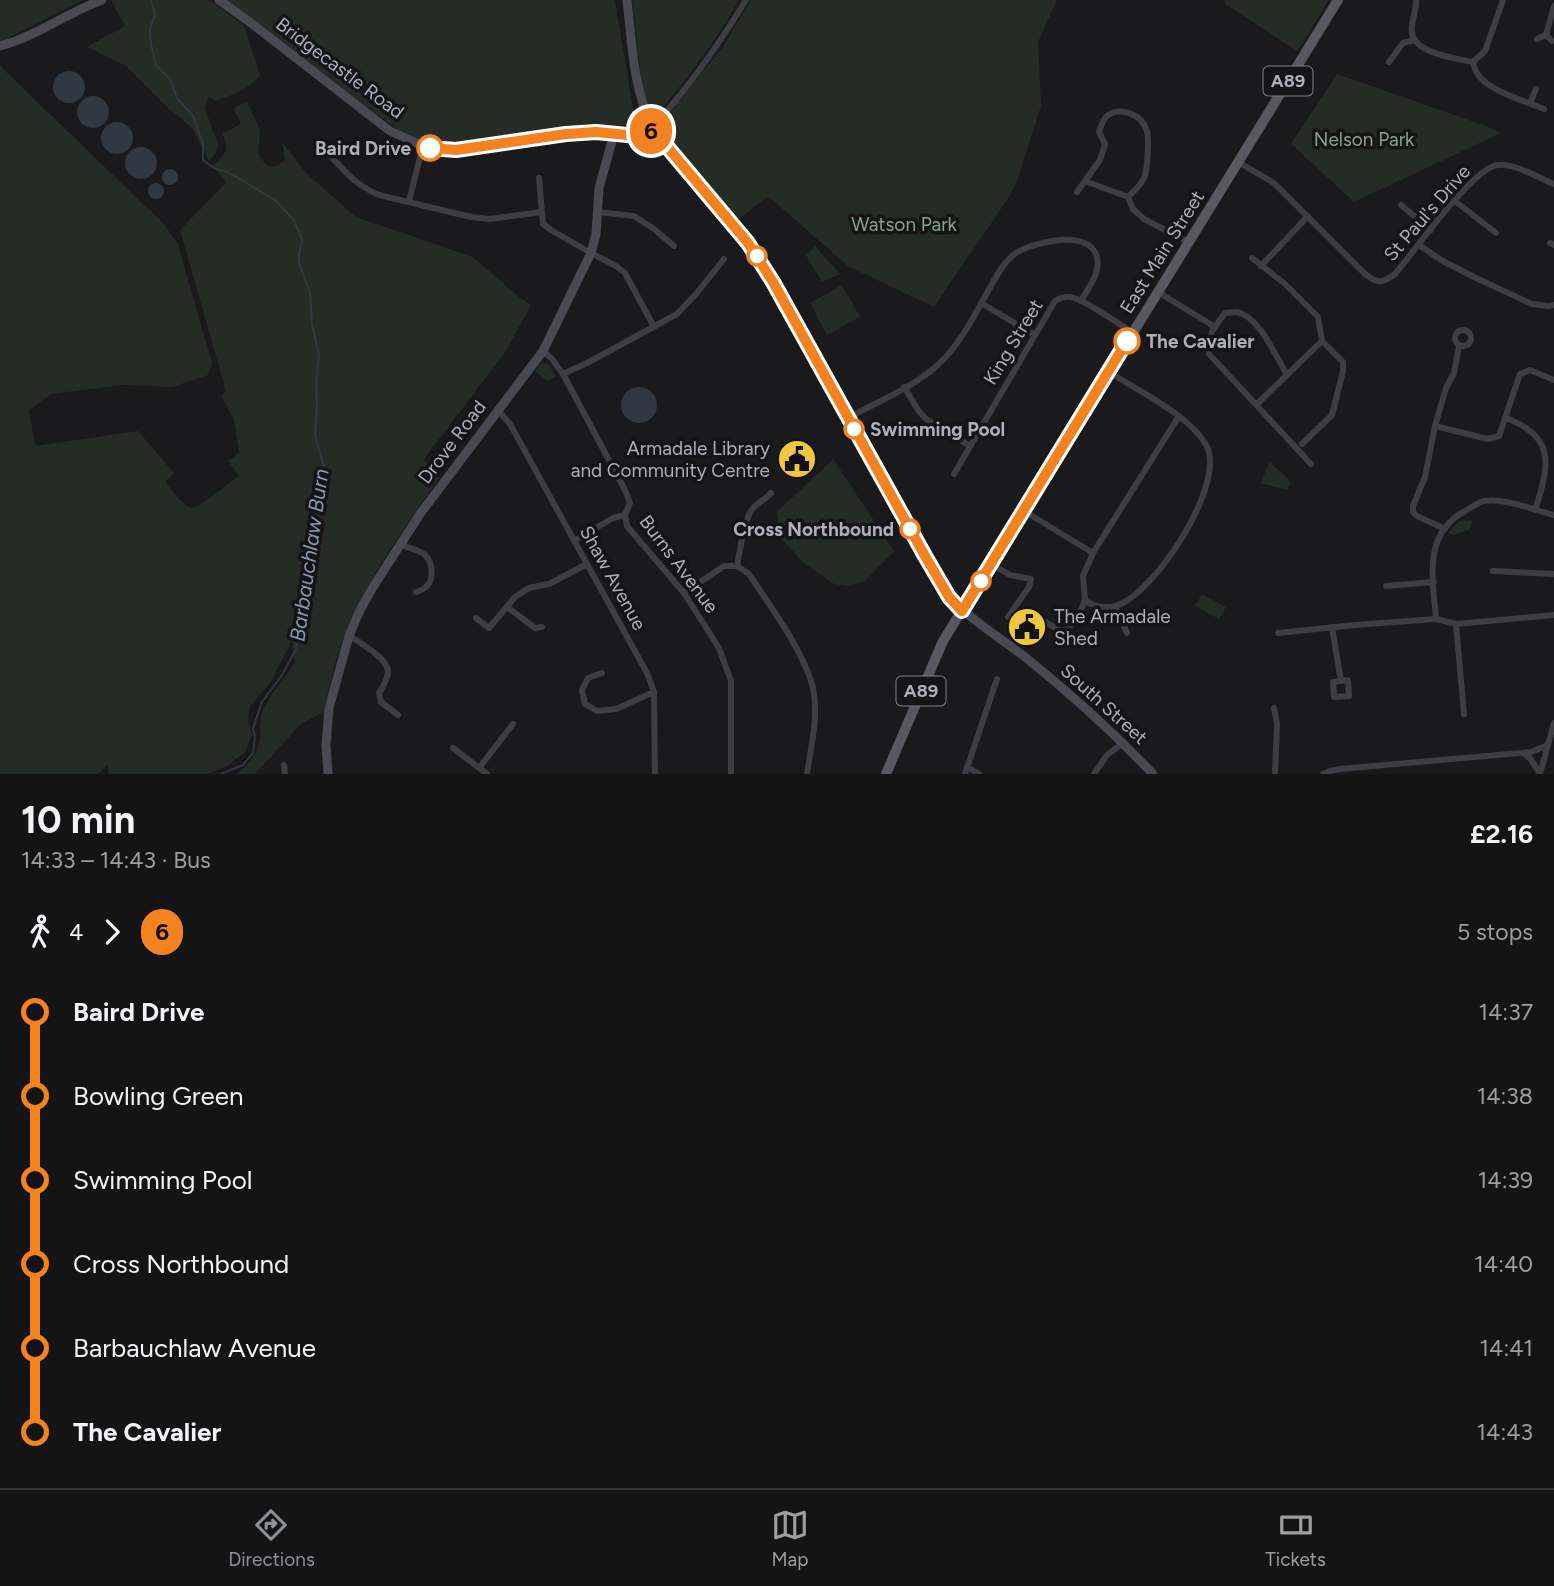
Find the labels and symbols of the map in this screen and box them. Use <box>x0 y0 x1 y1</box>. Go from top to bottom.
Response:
street label: Bridgecastle Road <box>272 12 408 124</box>
road number: A89 <box>1264 66 1312 96</box>
line badge: 6 <box>628 108 674 154</box>
park label: Nelson Park <box>1314 128 1415 151</box>
marker: Baird Drive <box>417 135 443 161</box>
place label: Baird Drive <box>315 137 411 160</box>
street label: St Paul's Drive <box>1379 160 1475 266</box>
street label: East Main Street <box>1115 186 1209 318</box>
park label: Watson Park <box>851 213 958 236</box>
unlabelled marker <box>747 246 767 266</box>
street label: King Street <box>979 295 1047 389</box>
marker: The Cavalier <box>1114 328 1140 354</box>
place label: The Cavalier <box>1146 330 1254 353</box>
street label: Drove Road <box>413 396 491 488</box>
place label: Swimming Pool <box>870 418 1005 441</box>
marker: Swimming Pool <box>844 419 864 439</box>
place label: Armadale Library and Community Centre <box>571 437 770 482</box>
public building icon: Armadale Library and Community Centre <box>776 438 818 480</box>
water label: Barbauchlaw Burn <box>285 467 334 643</box>
street label: Burns Avenue <box>635 510 723 618</box>
place label: Cross Northbound <box>733 518 894 541</box>
marker: Cross Northbound <box>900 519 920 539</box>
street label: Shaw Avenue <box>575 522 651 634</box>
unlabelled marker <box>971 571 991 591</box>
place label: The Armadale Shed <box>1054 605 1171 650</box>
public building icon: The Armadale Shed <box>1006 606 1048 648</box>
street label: South Street <box>1056 659 1152 749</box>
road number: A89 <box>897 676 946 706</box>

